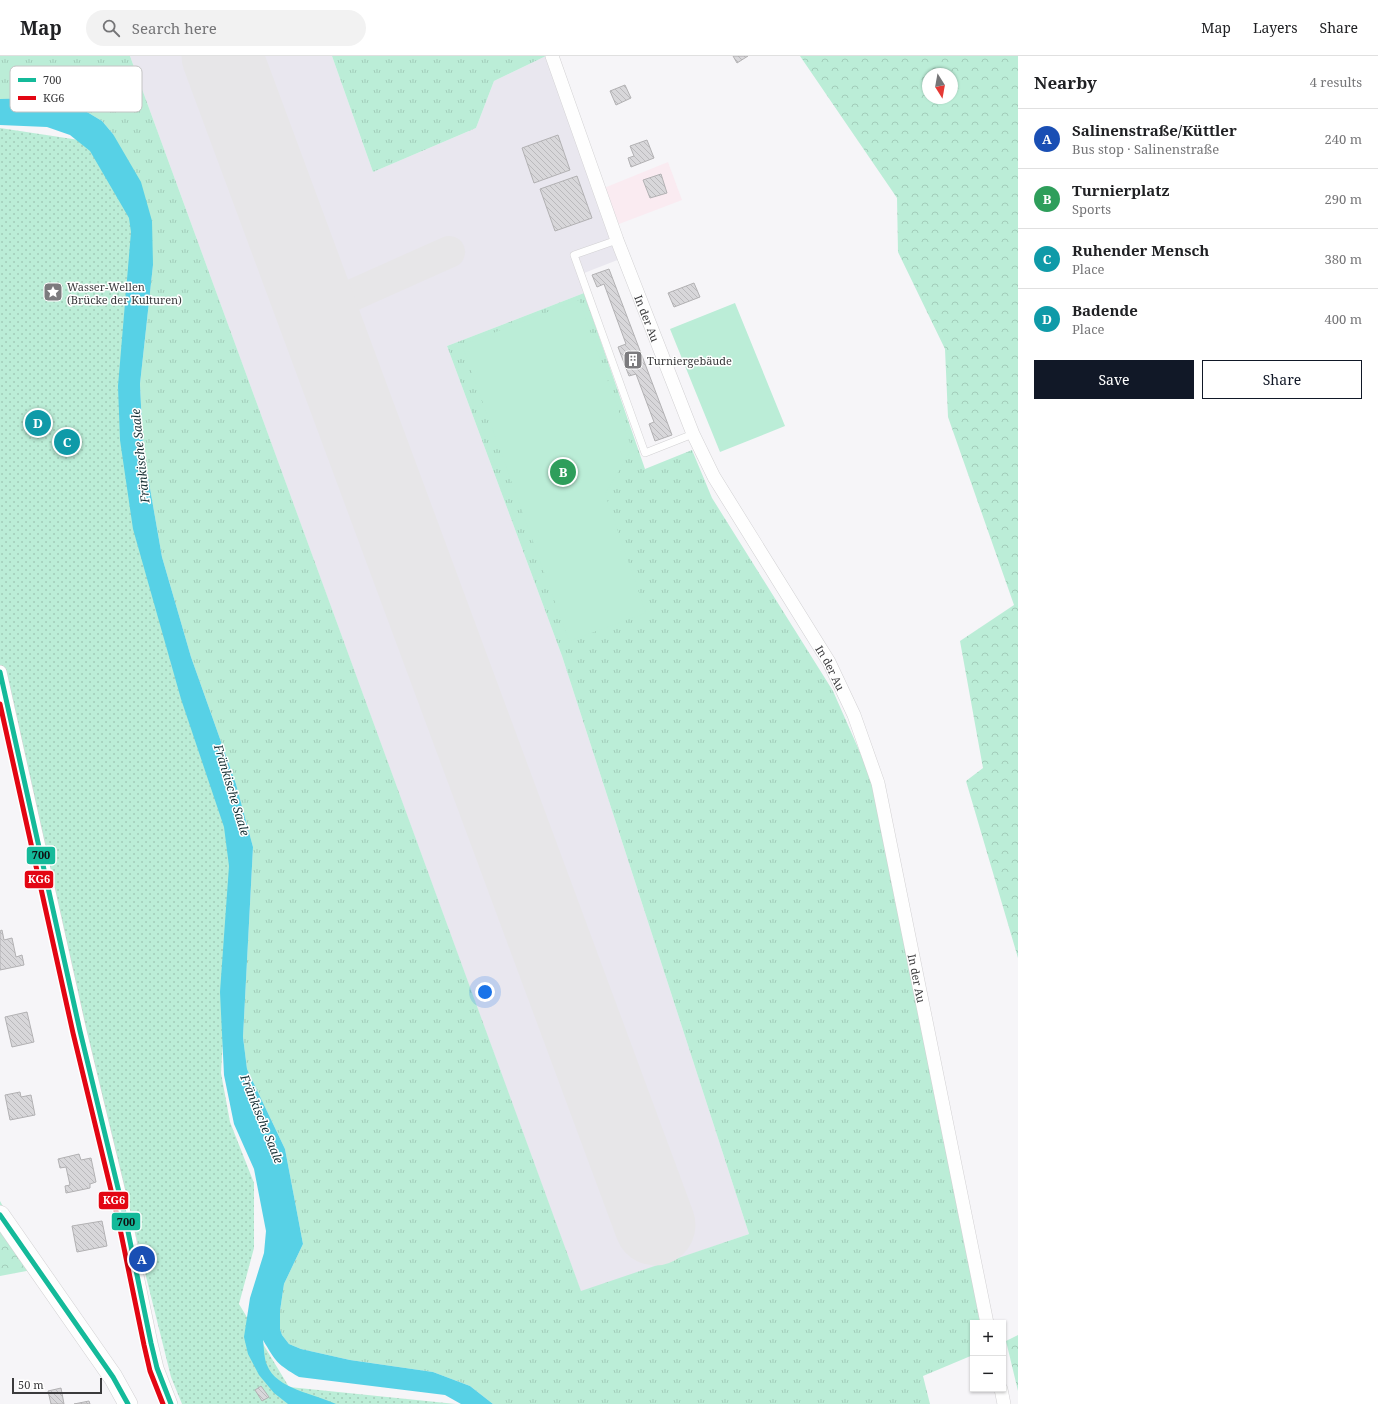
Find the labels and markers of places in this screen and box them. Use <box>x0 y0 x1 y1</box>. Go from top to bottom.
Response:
place label: Wasser-Wellen (Brücke der Kulturen) <box>67 279 182 307</box>
place icon: Wasser-Wellen (Brücke der Kulturen) <box>42 281 64 303</box>
building icon: Turniergebäude <box>622 349 644 371</box>
place label: Turniergebäude <box>647 353 732 368</box>
pin: D <box>25 408 51 438</box>
pin: C <box>54 427 80 457</box>
pin: B <box>550 457 576 487</box>
pin: A <box>129 1244 155 1274</box>

